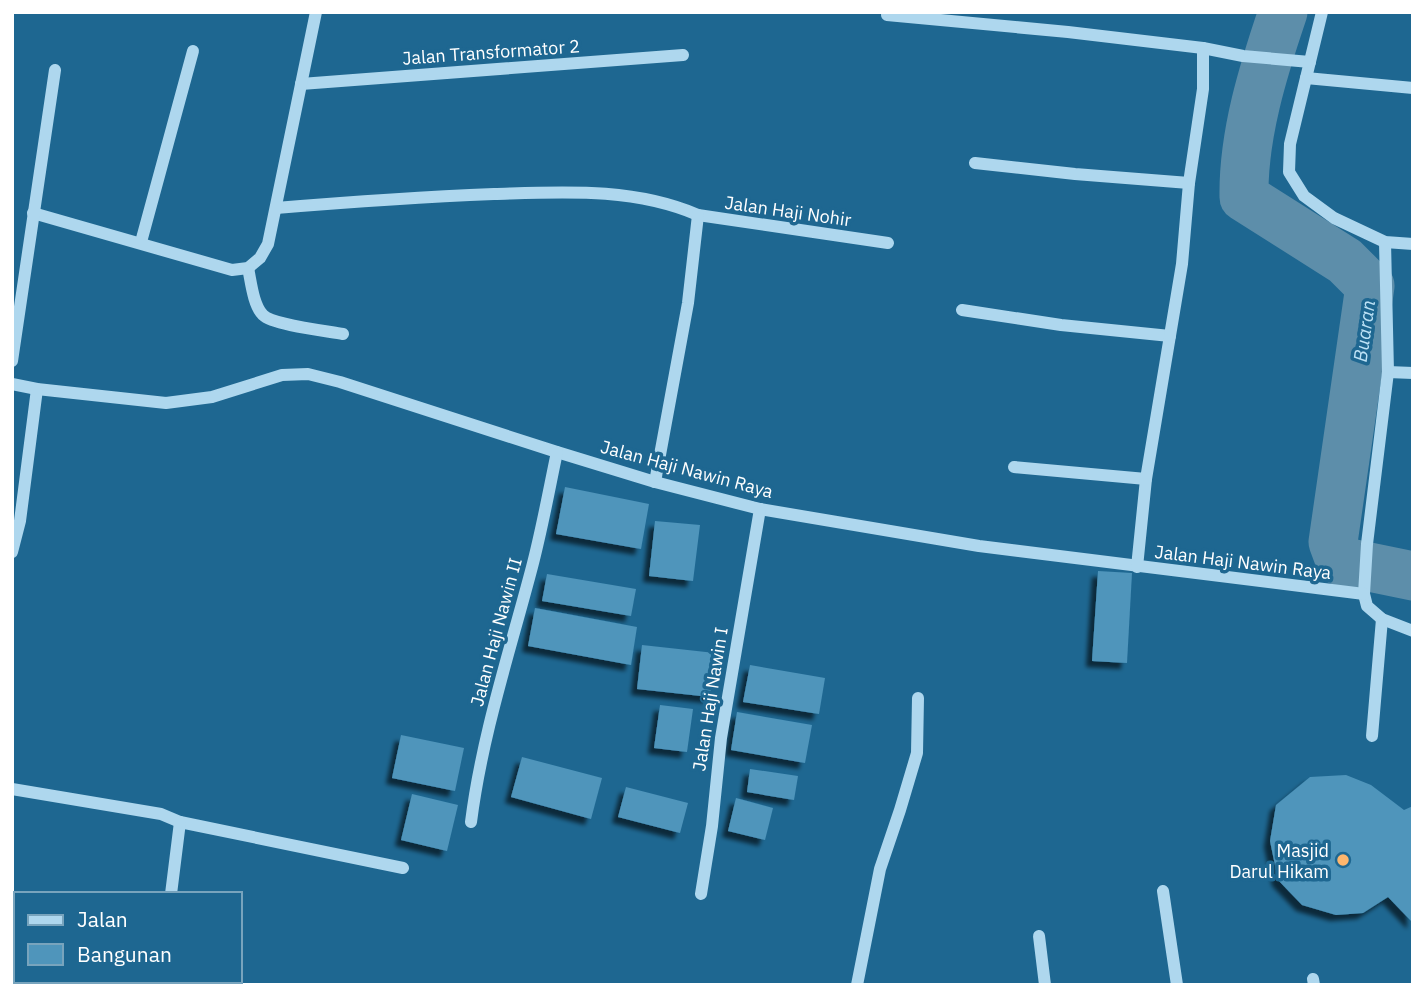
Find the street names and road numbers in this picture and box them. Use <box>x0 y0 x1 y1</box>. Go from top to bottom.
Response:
street label: Jalan Transformator 2 <box>401 34 581 70</box>
street label: Jalan Haji Nohir <box>723 191 853 231</box>
street label: Jalan Haji Nawin Raya <box>598 435 776 503</box>
street label: Jalan Haji Nawin Raya <box>1153 540 1333 584</box>
street label: Jalan Haji Nawin II <box>465 555 527 709</box>
street label: Jalan Haji Nawin I <box>687 625 733 773</box>

